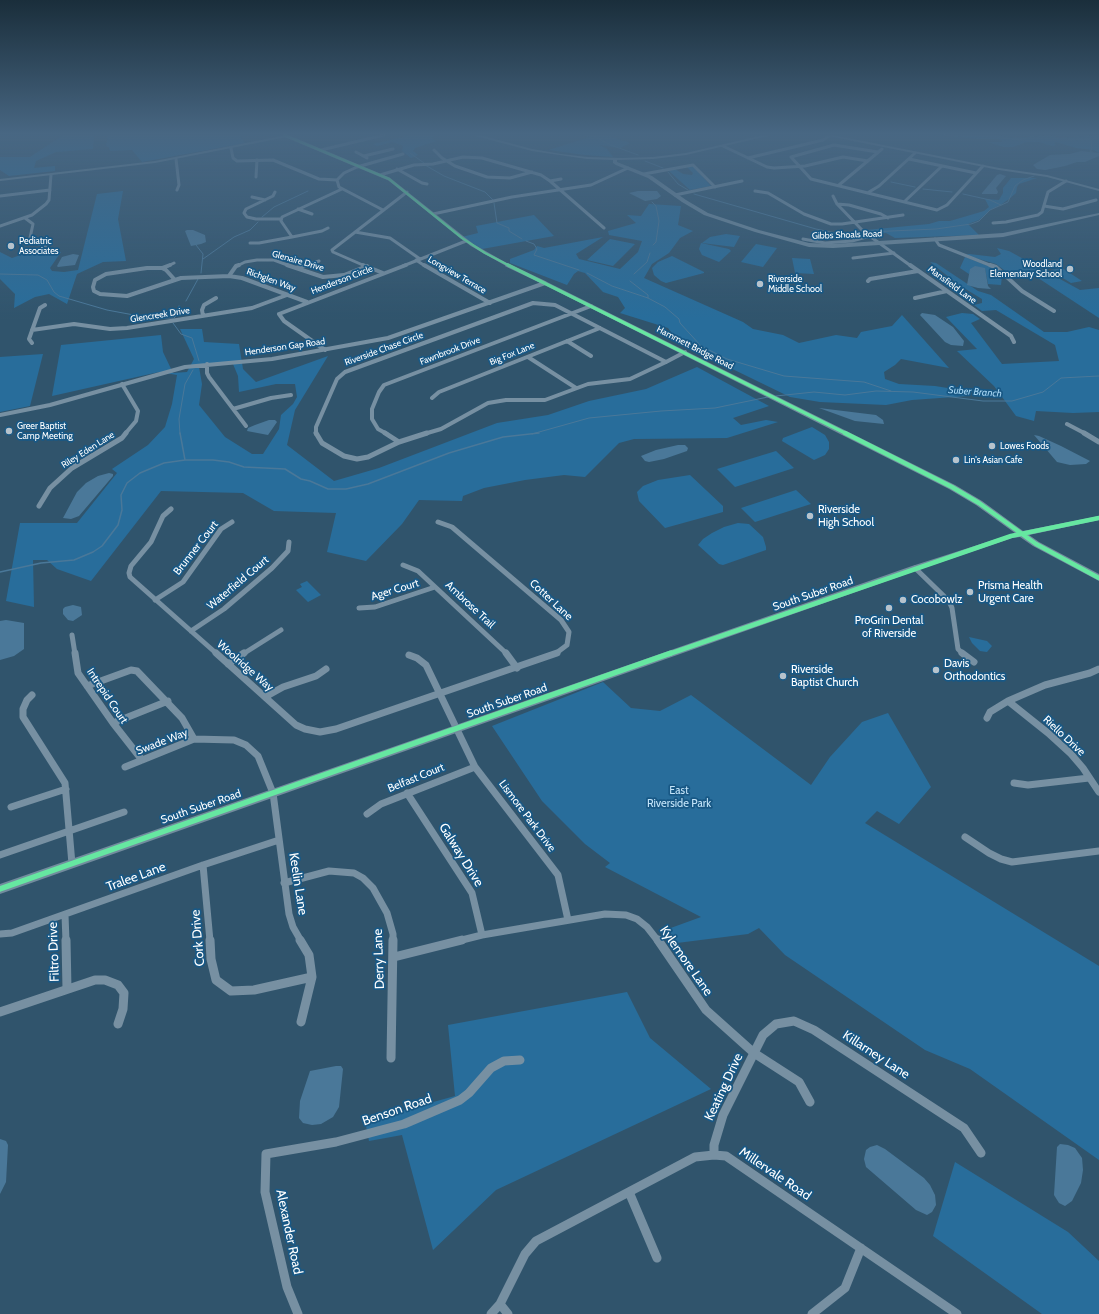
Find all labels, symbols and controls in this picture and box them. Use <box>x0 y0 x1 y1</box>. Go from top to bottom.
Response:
street label: Gibbs Shoals Road <box>812 228 882 242</box>
place label: Pediatric Associates <box>19 236 59 257</box>
marker: Pediatric Associates <box>6 241 16 251</box>
street label: Glenaire Drive <box>271 248 325 274</box>
street label: Longview Terrace <box>426 254 488 296</box>
place label: Woodland Elementary School <box>990 259 1062 280</box>
street label: Henderson Circle <box>310 263 374 297</box>
street label: Mansfield Lane <box>926 264 978 306</box>
marker: Woodland Elementary School <box>1065 264 1075 274</box>
street label: Richglen Way <box>245 266 297 294</box>
place label: Riverside Middle School <box>768 274 822 295</box>
marker: Riverside Middle School <box>755 279 765 289</box>
street label: Glencreek Drive <box>130 305 190 325</box>
street label: Hammett Bridge Road <box>655 324 735 372</box>
street label: Riverside Chase Circle <box>343 330 425 368</box>
street label: Fawnbrook Drive <box>418 335 482 367</box>
street label: Henderson Gap Road <box>244 336 326 358</box>
street label: Big Fox Lane <box>488 340 536 368</box>
water label: Suber Branch <box>948 384 1002 400</box>
place label: Greer Baptist Camp Meeting <box>17 421 73 442</box>
marker: Greer Baptist Camp Meeting <box>4 426 14 436</box>
street label: Riley Eden Lane <box>60 429 116 471</box>
marker: Lowes Foods <box>987 441 997 451</box>
place label: Lowes Foods <box>1000 441 1049 451</box>
marker: Lin's Asian Cafe <box>951 455 961 465</box>
place label: Lin's Asian Cafe <box>964 455 1022 465</box>
place label: Riverside High School <box>818 503 874 529</box>
marker: Riverside High School <box>805 511 815 521</box>
street label: Brunner Court <box>171 518 221 578</box>
street label: Waterfield Court <box>205 553 271 613</box>
street label: South Suber Road <box>771 574 855 614</box>
street label: Ager Court <box>369 576 421 604</box>
street label: Cotter Lane <box>527 577 575 623</box>
street label: Ambrose Trail <box>442 579 498 631</box>
place label: Prisma Health Urgent Care <box>978 579 1043 605</box>
marker: Prisma Health Urgent Care <box>965 587 975 597</box>
place label: Cocobowlz <box>911 593 962 607</box>
marker: Cocobowlz <box>898 595 908 605</box>
marker: ProGrin Dental of Riverside <box>884 603 894 613</box>
place label: ProGrin Dental of Riverside <box>855 614 923 640</box>
street label: Woolridge Way <box>214 638 276 694</box>
place label: Davis Orthodontics <box>944 657 1005 683</box>
place label: Riverside Baptist Church <box>791 663 858 689</box>
marker: Davis Orthodontics <box>931 665 941 675</box>
street label: Intrepid Court <box>84 666 130 726</box>
marker: Riverside Baptist Church <box>778 671 788 681</box>
street label: South Suber Road <box>465 681 549 721</box>
street label: Riello Drive <box>1040 713 1088 759</box>
street label: Swade Way <box>134 726 190 758</box>
street label: Belfast Court <box>386 761 446 795</box>
street label: Lismore Park Drive <box>496 777 558 855</box>
park label: East Riverside Park <box>647 784 711 810</box>
street label: South Suber Road <box>159 787 243 827</box>
street label: Galway Drive <box>435 820 487 890</box>
street label: Keelin Lane <box>285 852 311 916</box>
street label: Tralee Lane <box>104 859 168 895</box>
street label: Cork Drive <box>188 909 208 967</box>
street label: Filtro Drive <box>45 922 63 982</box>
street label: Kylemore Lane <box>656 923 716 999</box>
street label: Derry Lane <box>370 929 388 989</box>
street label: Killarney Lane <box>839 1028 913 1082</box>
street label: Keating Drive <box>702 1051 746 1123</box>
street label: Benson Road <box>360 1091 434 1129</box>
street label: Millervale Road <box>736 1144 814 1204</box>
street label: Alexander Road <box>272 1188 306 1276</box>

